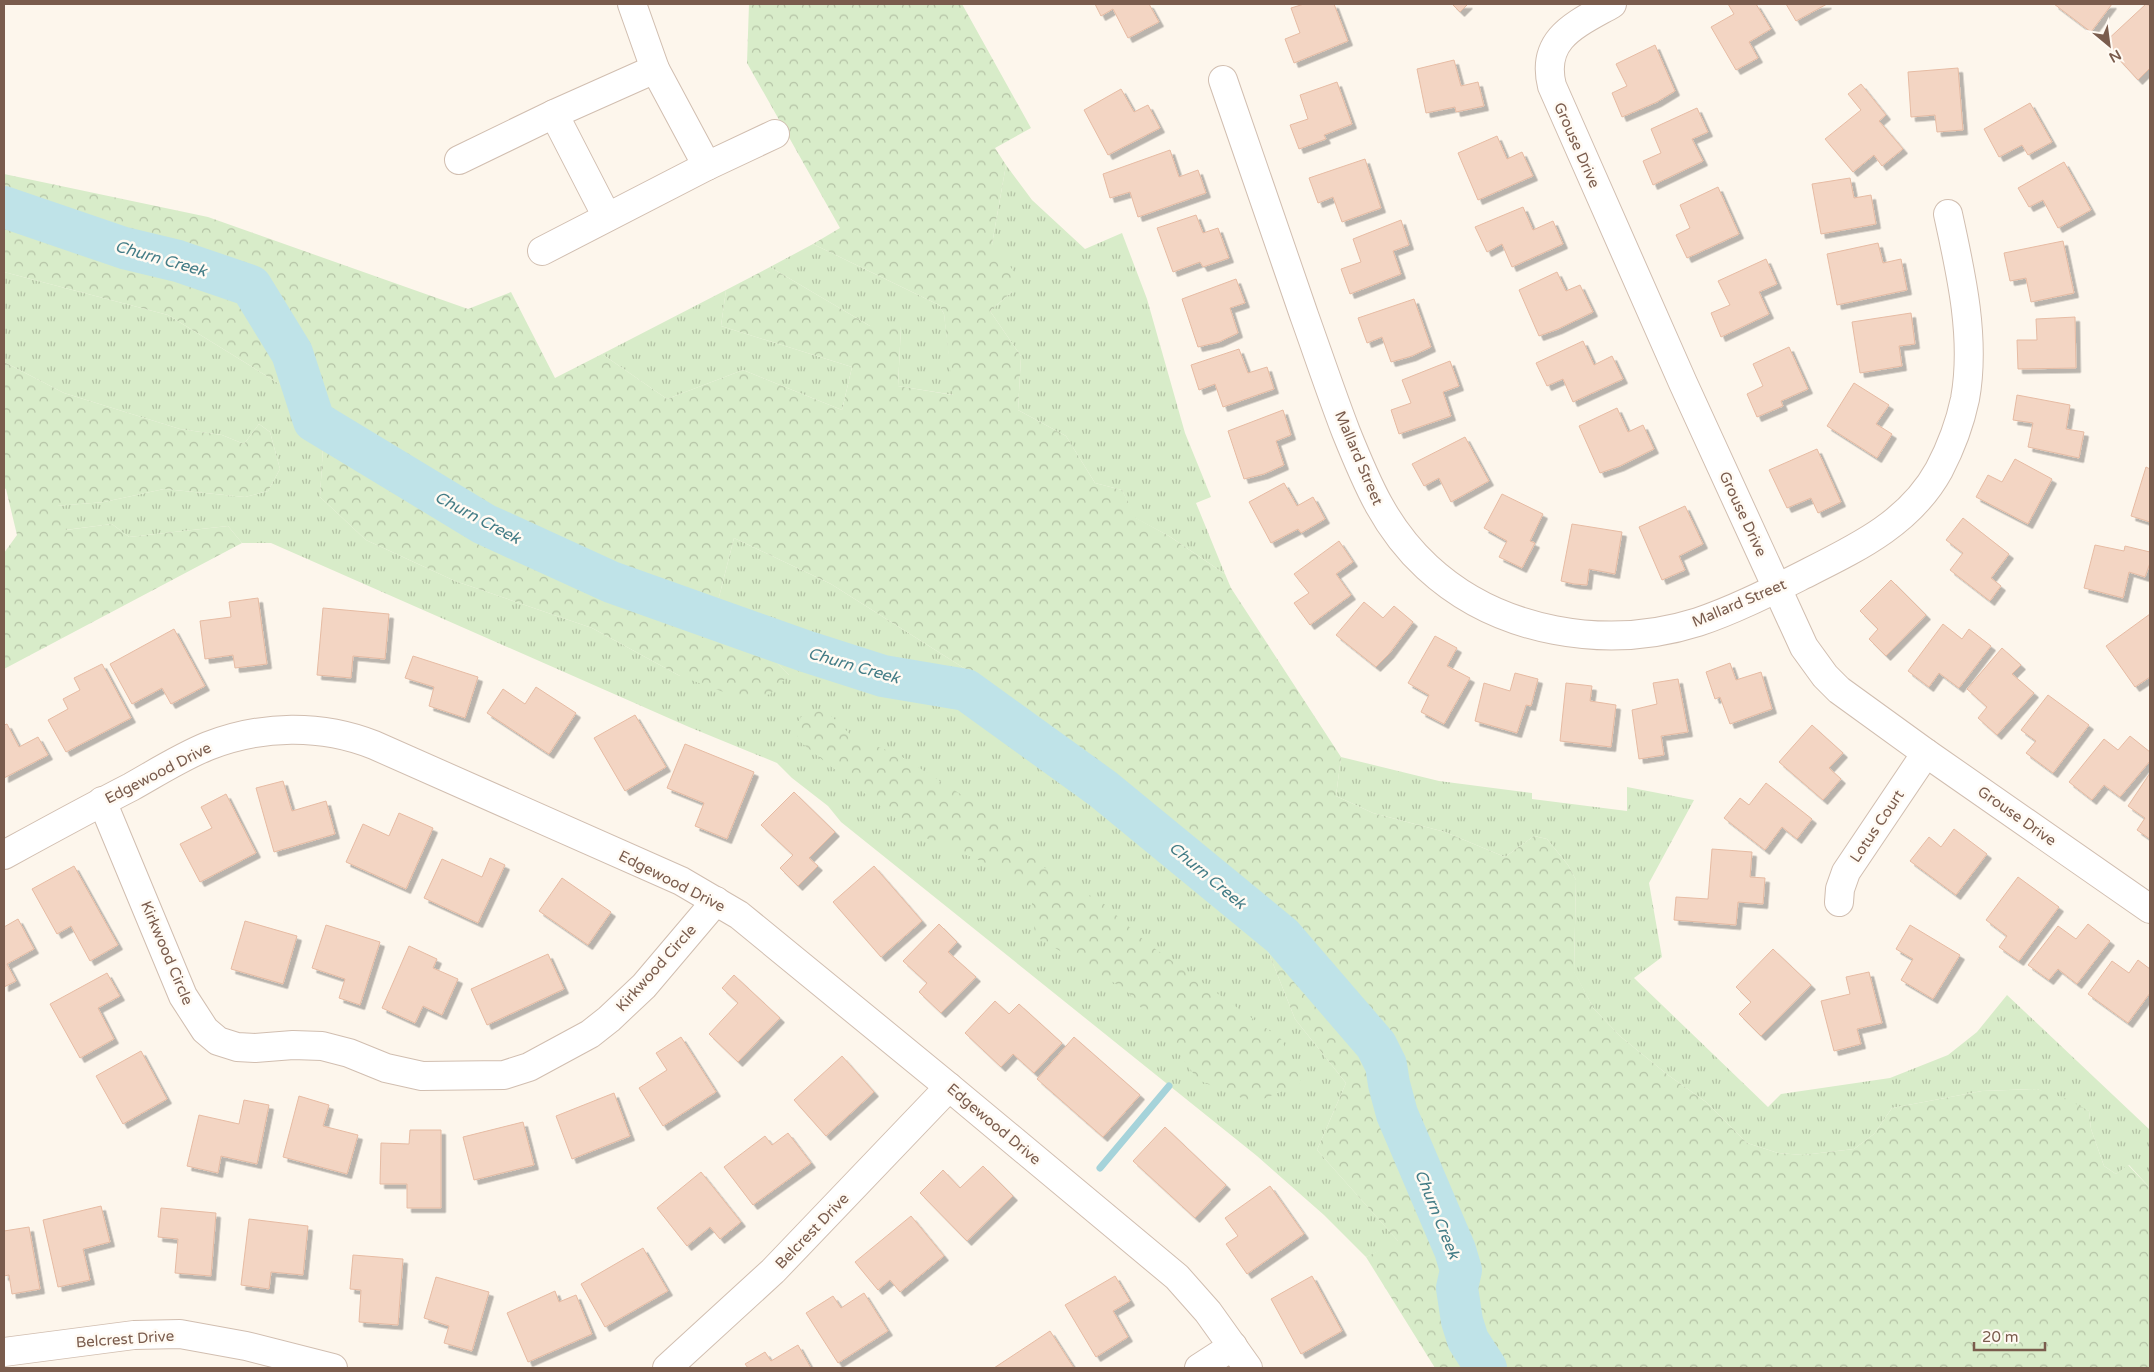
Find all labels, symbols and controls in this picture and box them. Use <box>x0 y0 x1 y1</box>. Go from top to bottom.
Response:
north arrow <box>2084 20 2134 70</box>
text: N <box>2106 46 2124 66</box>
street label: Grouse Drive <box>1550 99 1604 191</box>
water label: Churn Creek <box>113 236 210 282</box>
street label: Mallard Street <box>1331 408 1387 508</box>
street label: Grouse Drive <box>1715 469 1771 559</box>
water label: Churn Creek <box>431 487 525 549</box>
street label: Mallard Street <box>1689 575 1789 631</box>
water label: Churn Creek <box>806 643 903 689</box>
street label: Edgewood Drive <box>102 738 214 808</box>
street label: Grouse Drive <box>1974 782 2060 850</box>
street label: Lotus Court <box>1846 786 1908 866</box>
water label: Churn Creek <box>1165 838 1251 915</box>
street label: Edgewood Drive <box>616 846 728 916</box>
street label: Kirkwood Circle <box>137 898 197 1008</box>
street label: Kirkwood Circle <box>612 921 700 1015</box>
street label: Edgewood Drive <box>943 1079 1045 1169</box>
water label: Churn Creek <box>1410 1167 1464 1263</box>
street label: Belcrest Drive <box>771 1189 853 1273</box>
scale bar <box>1974 1320 2045 1352</box>
street label: Belcrest Drive <box>75 1327 175 1351</box>
text: 20 m <box>1982 1328 2019 1346</box>

